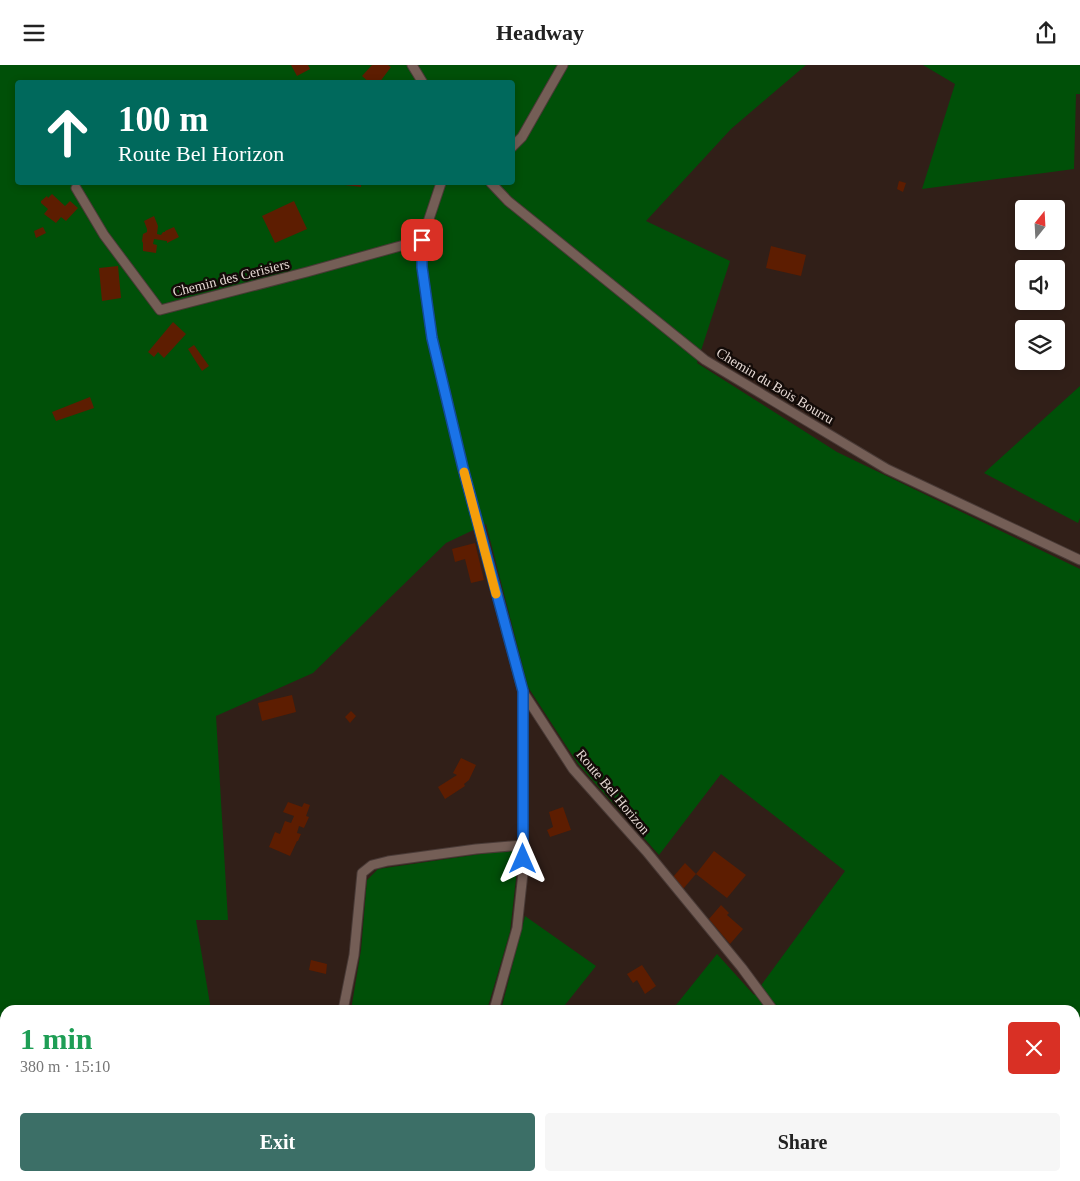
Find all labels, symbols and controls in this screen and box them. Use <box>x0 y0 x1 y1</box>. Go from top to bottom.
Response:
icon: menu <box>20 19 48 47</box>
icon: share <box>1032 19 1060 47</box>
text: Headway <box>496 20 584 45</box>
icon: ahead <box>35 100 100 165</box>
text: 100 m <box>118 100 208 139</box>
text: Route Bel Horizon <box>118 141 284 166</box>
north arrow <box>1015 200 1065 250</box>
map controls <box>1015 200 1065 370</box>
pin <box>401 219 443 261</box>
icon: arrive <box>408 226 436 254</box>
street label: Chemin des Cerisiers <box>171 256 291 300</box>
button: sound <box>1015 260 1065 310</box>
button: layers <box>1015 320 1065 370</box>
street label: Chemin du Bois Bourru <box>714 345 836 427</box>
street label: Route Bel Horizon <box>573 747 653 837</box>
position arrow <box>496 832 548 884</box>
text: 1 min <box>20 1022 93 1055</box>
button: close <box>1008 1022 1060 1074</box>
text: 380 m · 15:10 <box>20 1058 110 1075</box>
button: Exit <box>20 1113 535 1171</box>
button: Share <box>545 1113 1060 1171</box>

